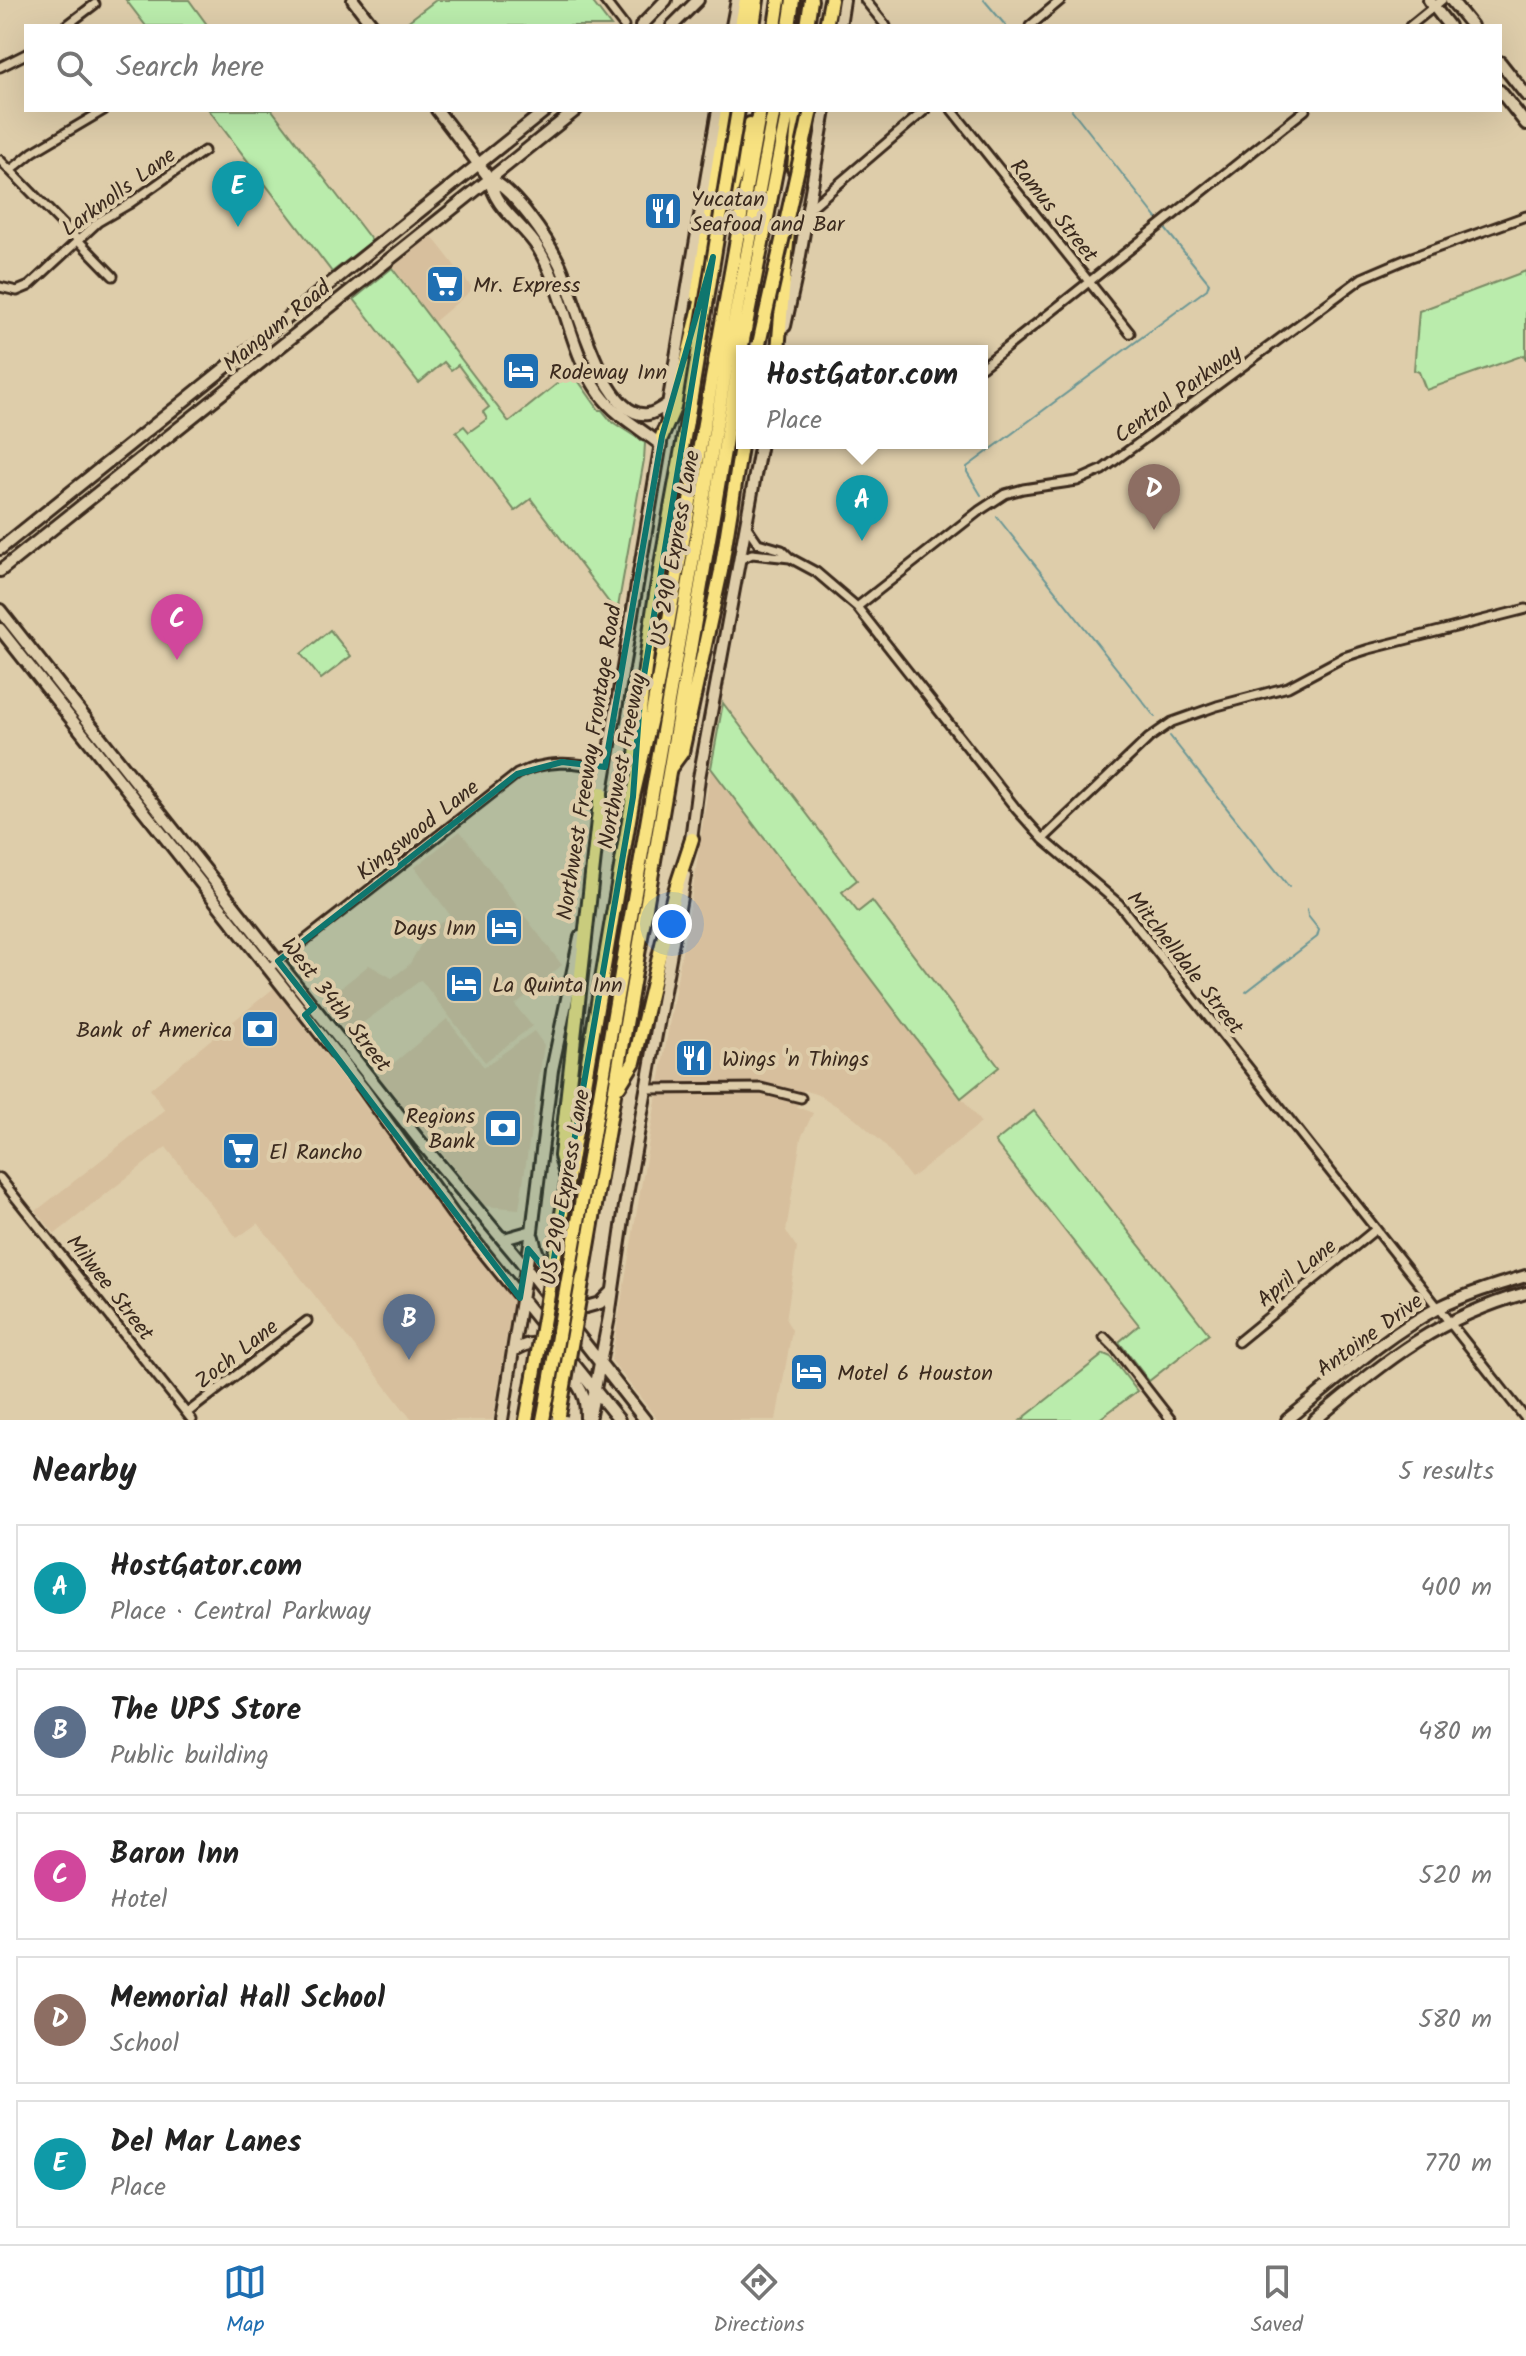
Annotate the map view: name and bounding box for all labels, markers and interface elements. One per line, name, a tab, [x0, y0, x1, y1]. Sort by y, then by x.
search box	[24, 24, 1502, 112]
text: Search here	[116, 44, 264, 92]
icon: search	[52, 46, 96, 90]
street label: Larknolls Lane	[55, 139, 184, 247]
street label: Ramus Street	[1000, 152, 1106, 272]
pin: E	[212, 161, 264, 227]
place label: Yucatan Seafood and Bar	[691, 183, 846, 243]
restaurant icon: Yucatan Seafood and Bar	[642, 190, 684, 232]
supermarket icon: Mr. Express	[424, 263, 466, 305]
place label: Mr. Express	[473, 269, 581, 304]
street label: Mangum Road	[216, 272, 340, 382]
street label: Central Parkway	[1107, 336, 1250, 453]
popup	[736, 345, 988, 449]
hotel icon: Rodeway Inn	[500, 350, 542, 392]
text: HostGator.com	[766, 352, 958, 400]
place label: Rodeway Inn	[549, 356, 667, 391]
text: Place	[766, 400, 822, 442]
street label: US 290 Express Lane	[642, 448, 711, 649]
pin: D	[1128, 464, 1180, 530]
pin: A	[836, 475, 888, 541]
pin: C	[151, 594, 203, 660]
street label: Northwest Freeway Frontage Road	[548, 601, 633, 923]
street label: Northwest Freeway	[589, 670, 658, 852]
street label: Kingswood Lane	[349, 771, 488, 890]
street label: Mitchelldale Street	[1116, 884, 1252, 1043]
your location	[652, 904, 692, 944]
hotel icon: Days Inn	[483, 906, 525, 948]
place label: Days Inn	[393, 912, 476, 947]
street label: West 34th Street	[271, 930, 399, 1081]
hotel icon: La Quinta Inn	[443, 963, 485, 1005]
place label: La Quinta Inn	[492, 969, 623, 1004]
bank icon: Bank of America	[239, 1008, 281, 1050]
place label: Bank of America	[76, 1014, 232, 1049]
restaurant icon: Wings 'n Things	[673, 1037, 715, 1079]
place label: Wings 'n Things	[722, 1043, 870, 1078]
street label: US 290 Express Lane	[532, 1087, 601, 1288]
place label: Regions Bank	[406, 1100, 476, 1160]
bank icon: Regions Bank	[482, 1107, 524, 1149]
supermarket icon: El Rancho	[220, 1130, 262, 1172]
place label: El Rancho	[269, 1136, 363, 1171]
street label: Milwee Street	[56, 1228, 162, 1350]
street label: April Lane	[1250, 1231, 1345, 1317]
street label: Antoine Drive	[1310, 1285, 1431, 1387]
pin: B	[383, 1294, 435, 1360]
street label: Zoch Lane	[188, 1311, 287, 1399]
hotel icon: Motel 6 Houston	[788, 1351, 830, 1393]
place label: Motel 6 Houston	[837, 1357, 993, 1392]
text: Nearby	[32, 1445, 137, 1499]
text: 5 results	[1398, 1451, 1494, 1493]
text: HostGator.com	[110, 1543, 302, 1591]
text: A	[52, 1567, 68, 1609]
text: 400 m	[1421, 1567, 1492, 1609]
text: Place · Central Parkway	[110, 1591, 371, 1633]
text: The UPS Store	[110, 1687, 301, 1735]
text: B	[52, 1711, 68, 1753]
text: 480 m	[1418, 1711, 1492, 1753]
text: Public building	[110, 1735, 269, 1777]
text: Baron Inn	[110, 1831, 239, 1879]
text: C	[52, 1855, 68, 1897]
text: 520 m	[1419, 1855, 1492, 1897]
text: Hotel	[110, 1879, 167, 1921]
text: Memorial Hall School	[110, 1975, 385, 2023]
text: D	[51, 1999, 69, 2041]
text: 580 m	[1418, 1999, 1492, 2041]
text: School	[110, 2023, 179, 2065]
text: Del Mar Lanes	[110, 2119, 302, 2167]
text: E	[53, 2143, 67, 2185]
text: 770 m	[1424, 2143, 1492, 2185]
text: Place	[110, 2167, 166, 2209]
tab: Map	[223, 2260, 267, 2343]
tab: Directions	[713, 2260, 805, 2343]
tab: Saved	[1251, 2260, 1303, 2343]

